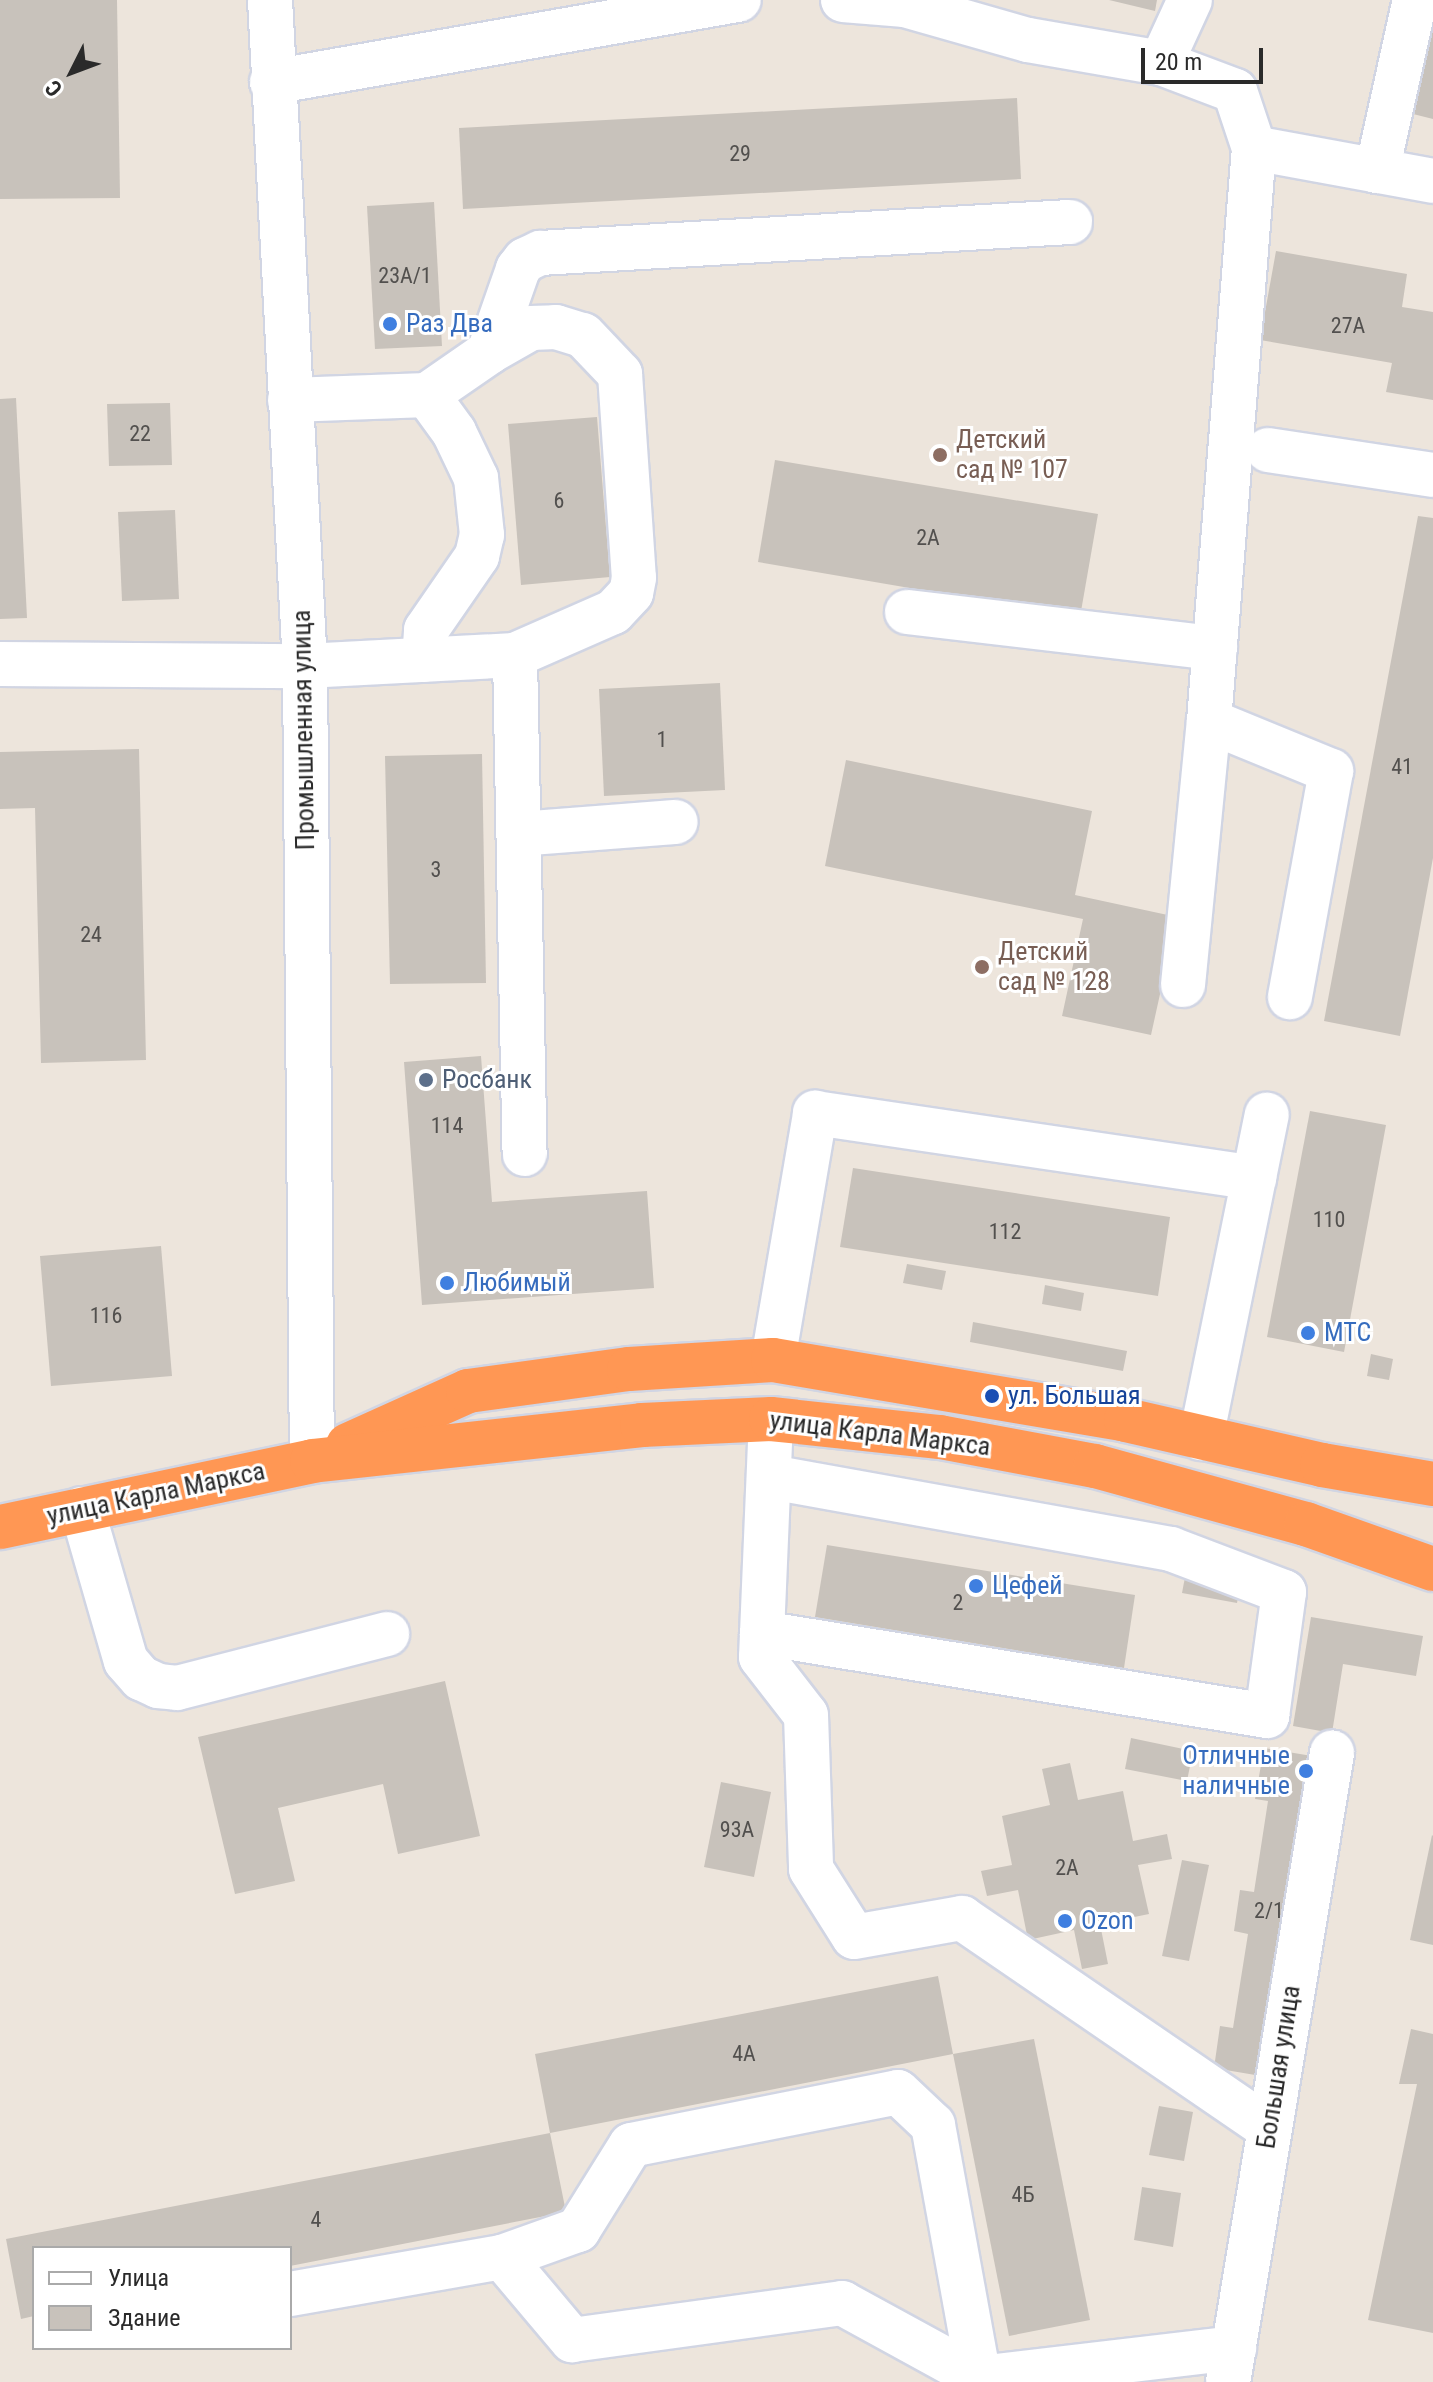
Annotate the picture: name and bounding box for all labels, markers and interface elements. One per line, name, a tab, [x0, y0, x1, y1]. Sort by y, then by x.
north arrow	[32, 32, 112, 112]
scale bar	[1145, 32, 1267, 82]
text: 20 m	[1155, 48, 1202, 76]
text: С	[40, 75, 67, 101]
house number: 29	[729, 141, 751, 167]
house number: 23А/1	[378, 263, 432, 289]
place label: Раз Два	[406, 308, 493, 340]
house number: 27А	[1331, 313, 1365, 339]
marker: Раз Два	[381, 315, 399, 333]
house number: 22	[129, 421, 151, 447]
place label: Детский сад № 107	[956, 424, 1068, 486]
marker: Детский сад № 107	[931, 446, 949, 464]
house number: 6	[554, 488, 564, 514]
house number: 2А	[916, 525, 940, 551]
street label: Промышленная улица	[286, 609, 322, 851]
house number: 1	[657, 727, 667, 753]
house number: 41	[1391, 754, 1413, 780]
house number: 3	[431, 857, 441, 883]
house number: 24	[80, 922, 102, 948]
place label: Детский сад № 128	[998, 936, 1110, 998]
marker: Детский сад № 128	[973, 958, 991, 976]
place label: Росбанк	[442, 1064, 532, 1096]
marker: Росбанк	[417, 1071, 435, 1089]
house number: 114	[431, 1113, 463, 1139]
house number: 110	[1313, 1207, 1345, 1233]
house number: 112	[989, 1219, 1021, 1245]
place label: Любимый	[463, 1267, 571, 1299]
marker: Любимый	[438, 1274, 456, 1292]
house number: 116	[90, 1303, 122, 1329]
place label: МТС	[1324, 1317, 1371, 1349]
marker: МТС	[1299, 1324, 1317, 1342]
place label: ул. Большая	[1008, 1380, 1141, 1412]
marker: ул. Большая	[983, 1387, 1001, 1405]
street label: улица Карла Маркса	[768, 1405, 992, 1463]
street label: улица Карла Маркса	[44, 1456, 268, 1532]
place label: Цефей	[992, 1570, 1063, 1602]
marker: Цефей	[967, 1577, 985, 1595]
house number: 2	[953, 1590, 963, 1616]
place label: Отличные наличные	[1182, 1740, 1290, 1802]
marker: Отличные наличные	[1297, 1762, 1315, 1780]
house number: 93А	[720, 1817, 754, 1843]
house number: 2А	[1055, 1855, 1079, 1881]
house number: 2/1	[1254, 1898, 1284, 1924]
place label: Ozon	[1081, 1905, 1133, 1937]
marker: Ozon	[1056, 1912, 1074, 1930]
street label: Большая улица	[1251, 1983, 1307, 2151]
house number: 4А	[732, 2041, 756, 2067]
house number: 4Б	[1012, 2182, 1034, 2208]
house number: 4	[311, 2207, 321, 2233]
legend	[32, 2246, 292, 2350]
text: Улица	[108, 2264, 169, 2292]
text: Здание	[108, 2304, 180, 2332]

